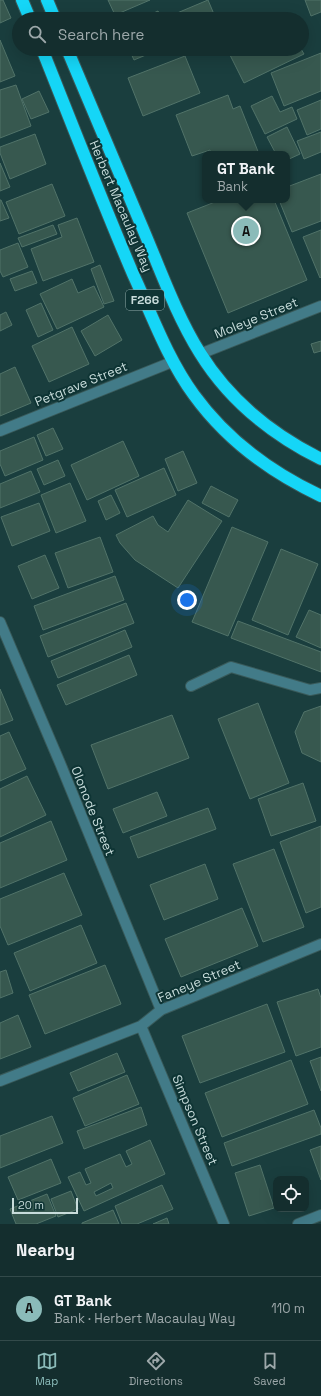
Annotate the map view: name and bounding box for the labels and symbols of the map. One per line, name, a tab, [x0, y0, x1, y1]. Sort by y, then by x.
street label: Herbert Macaulay Way	[86, 138, 156, 274]
pin: A	[233, 216, 259, 246]
road number: F266	[126, 290, 164, 310]
street label: Moleye Street	[212, 293, 300, 343]
street label: Petgrave Street	[32, 358, 130, 410]
your location	[177, 590, 197, 610]
street label: Olonode Street	[67, 764, 119, 858]
street label: Faneye Street	[155, 956, 243, 1006]
street label: Simpson Street	[168, 1072, 222, 1168]
scale bar	[12, 1196, 78, 1215]

